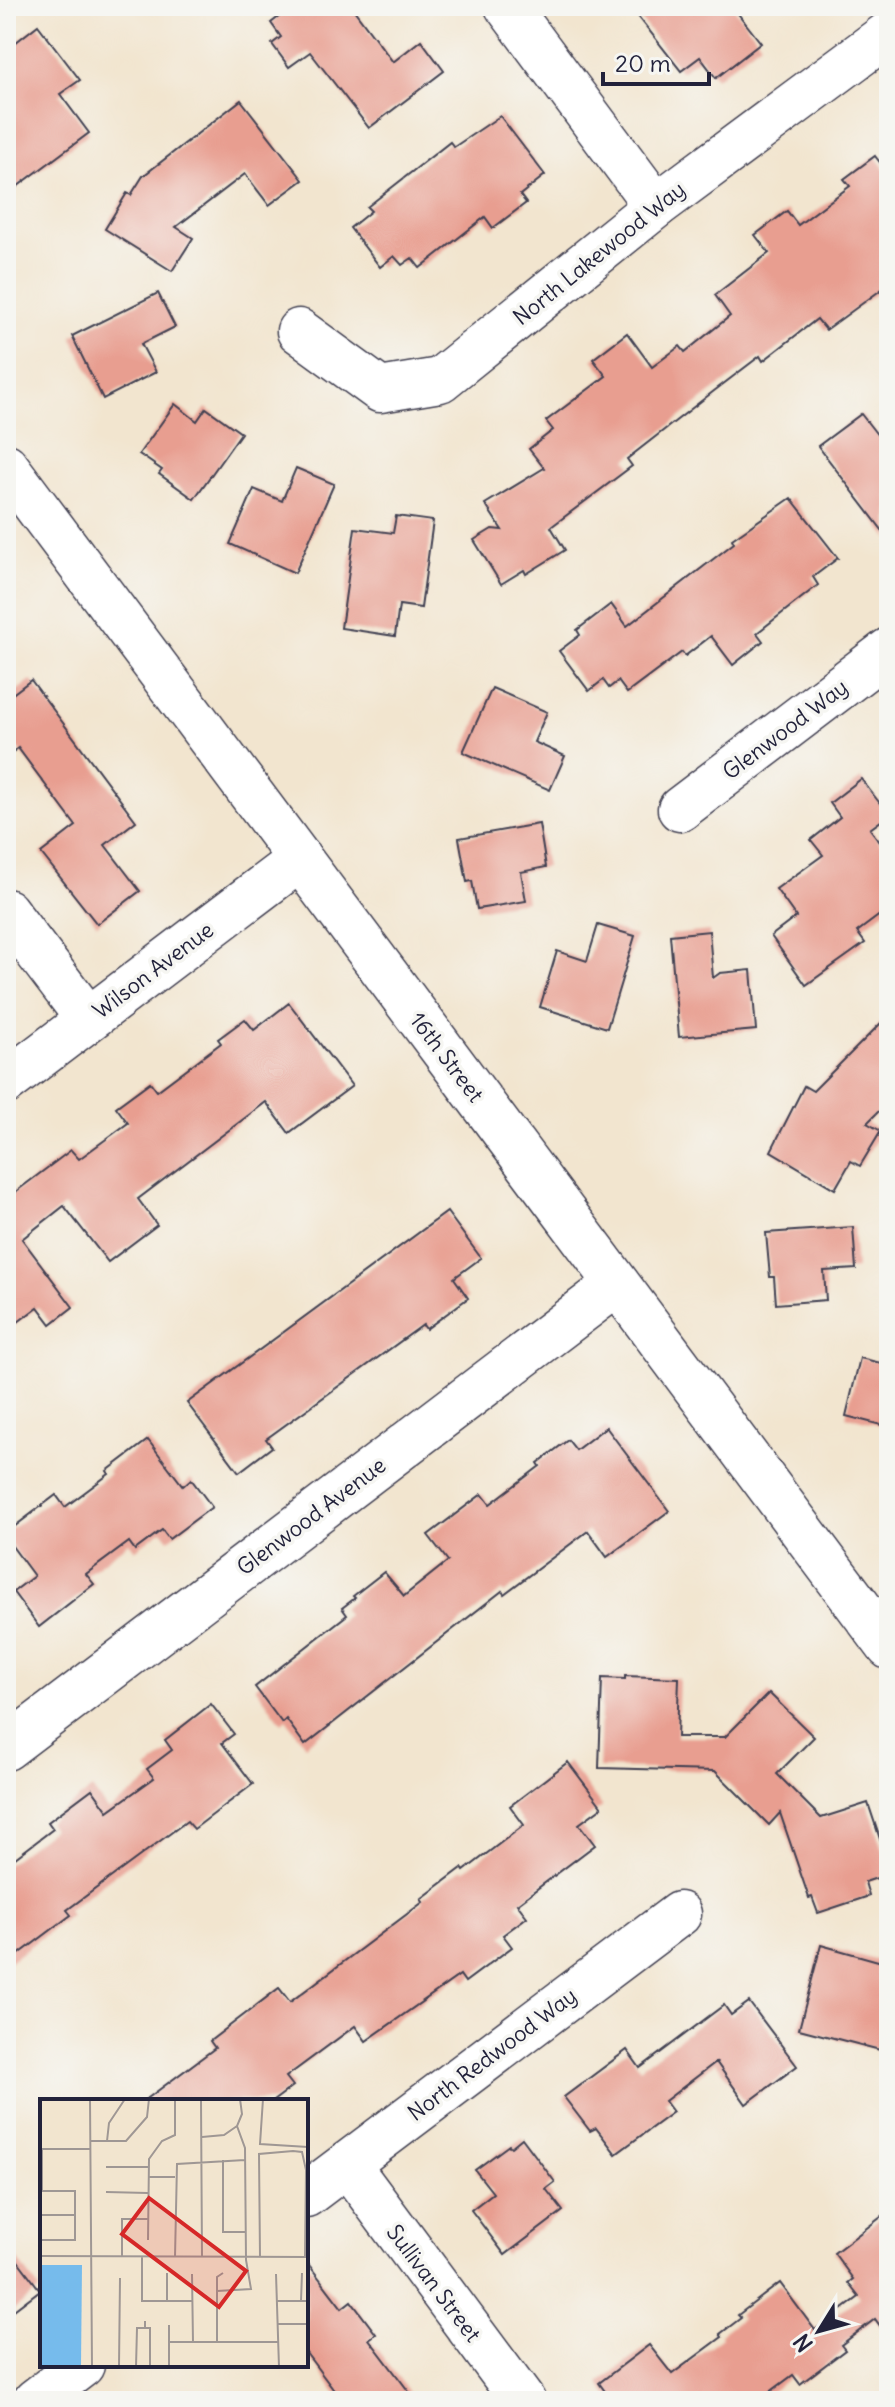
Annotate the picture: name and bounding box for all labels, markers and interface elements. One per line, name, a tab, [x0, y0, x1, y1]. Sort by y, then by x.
scale bar	[603, 36, 709, 86]
text: 20 m	[615, 48, 671, 78]
street label: North Lakewood Way	[507, 175, 691, 331]
street label: Glenwood Way	[717, 673, 853, 785]
street label: Wilson Avenue	[87, 916, 219, 1024]
street label: 16th Street	[404, 1006, 490, 1108]
street label: Glenwood Avenue	[231, 1451, 391, 1581]
street label: North Redwood Way	[402, 1981, 582, 2127]
inset map	[40, 2099, 308, 2367]
street label: Sullivan Street	[381, 2219, 487, 2347]
north arrow	[779, 2291, 859, 2371]
text: N	[787, 2329, 819, 2358]

